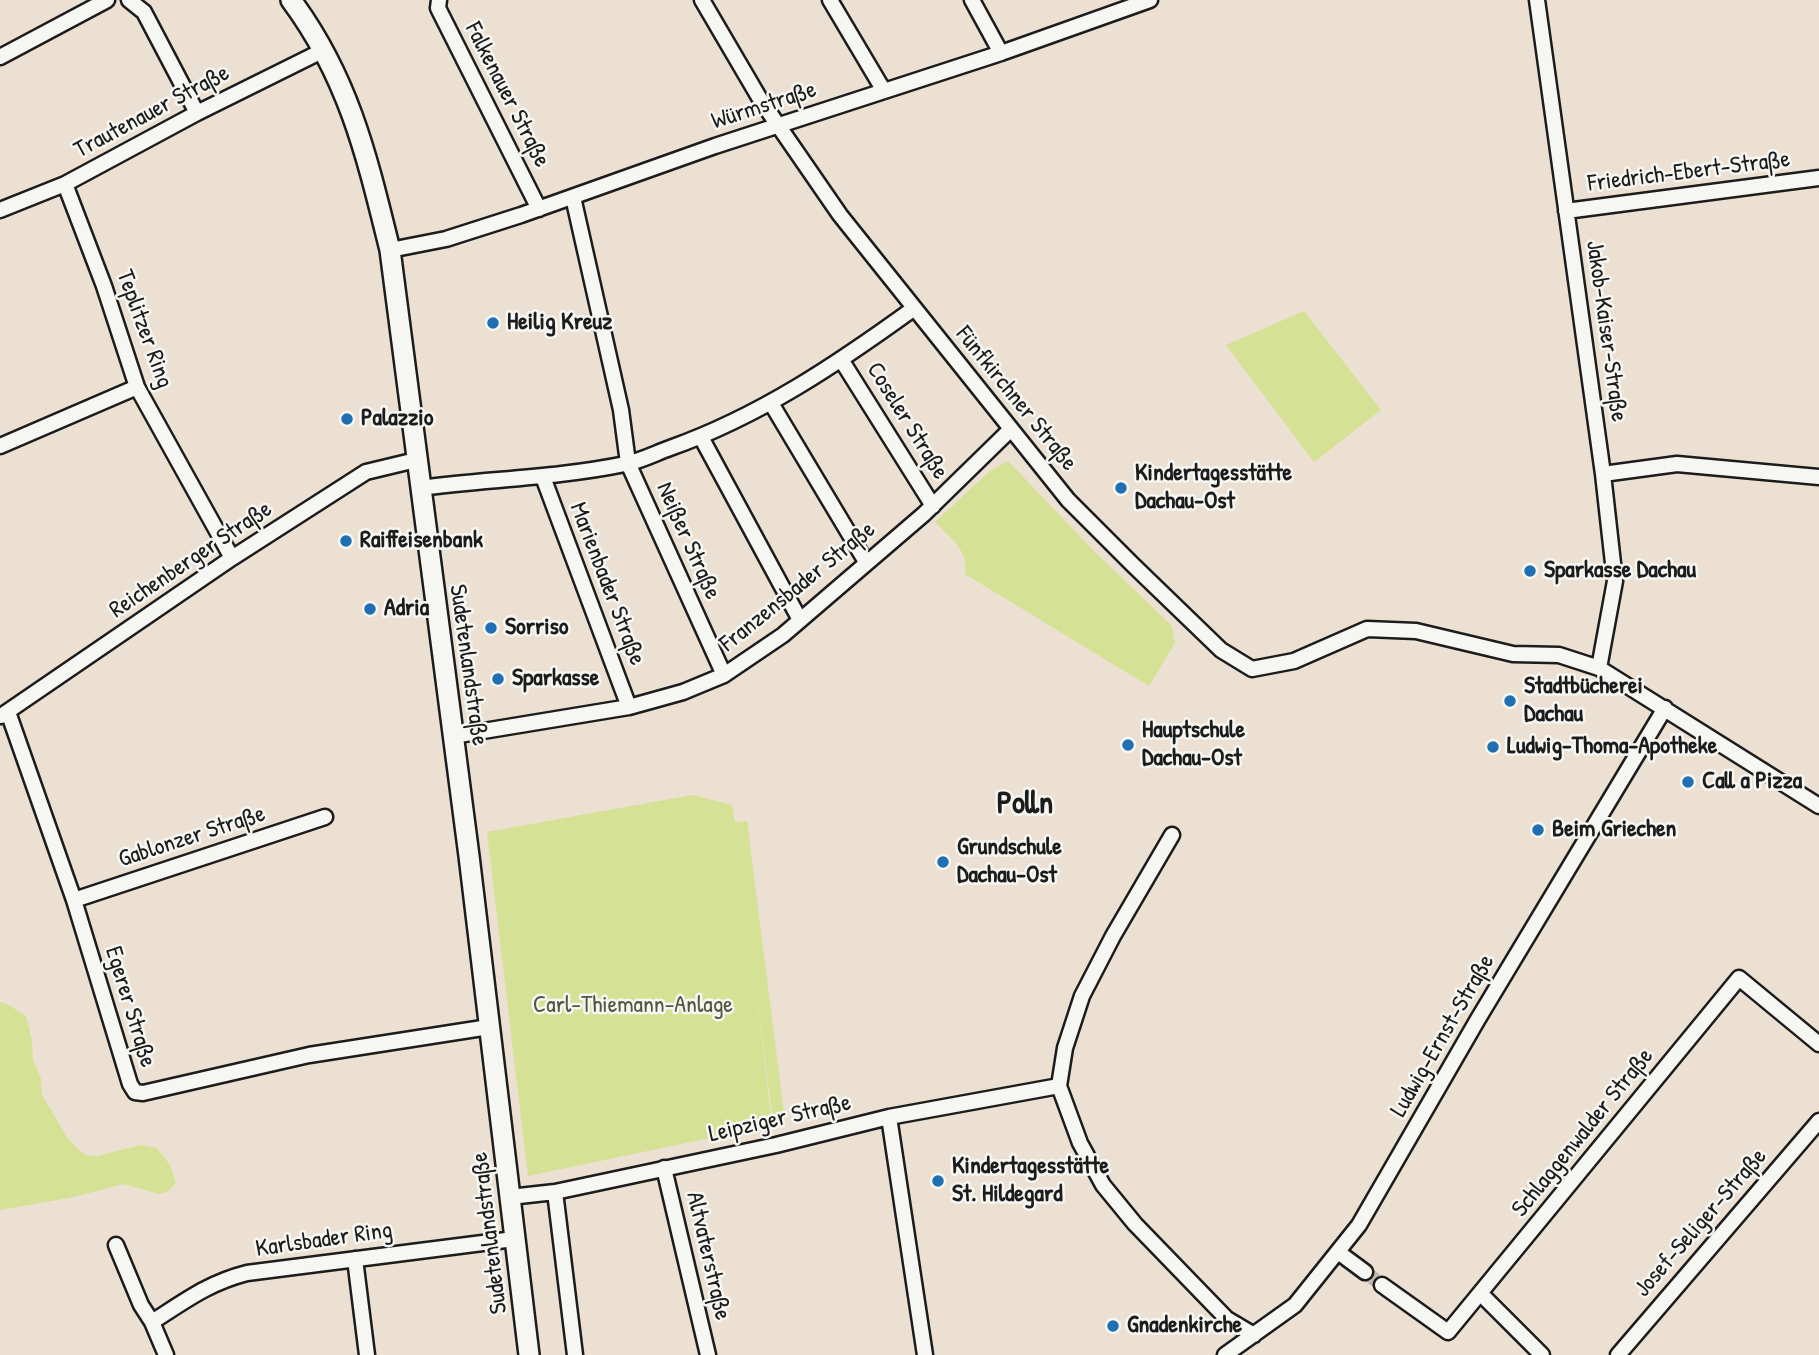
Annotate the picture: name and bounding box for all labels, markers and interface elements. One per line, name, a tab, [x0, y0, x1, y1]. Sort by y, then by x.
street label: Falkenauer Straße	[458, 18, 556, 172]
street label: Trautenauer Straße	[69, 59, 235, 165]
street label: Würmstraße	[708, 76, 820, 136]
street label: Friedrich-Ebert-Straße	[1586, 145, 1792, 199]
street label: Jakob-Kaiser-Straße	[1579, 239, 1633, 423]
street label: Teplitzer Ring	[109, 266, 179, 392]
place label: Heilig Kreuz	[507, 309, 612, 337]
marker: Heilig Kreuz	[485, 315, 501, 331]
street label: Fünfkirchner Straße	[949, 321, 1083, 477]
street label: Coseler Straße	[860, 357, 954, 485]
place label: Palazzio	[361, 405, 433, 433]
marker: Palazzio	[339, 411, 355, 427]
place label: Kindertagesstätte Dachau-Ost	[1135, 460, 1292, 516]
street label: Neißer Straße	[649, 478, 727, 604]
marker: Kindertagesstätte Dachau-Ost	[1113, 480, 1129, 496]
street label: Reichenberger Straße	[104, 495, 278, 625]
street label: Marienbader Straße	[563, 499, 651, 669]
street label: Franzensbader Straße	[715, 516, 881, 658]
place label: Raiffeisenbank	[360, 527, 483, 555]
marker: Raiffeisenbank	[338, 533, 354, 549]
place label: Sparkasse Dachau	[1544, 557, 1696, 585]
marker: Sparkasse Dachau	[1522, 563, 1538, 579]
street label: Sudetenlandstraße	[442, 582, 494, 748]
place label: Adria	[384, 595, 429, 623]
marker: Adria	[362, 601, 378, 617]
place label: Sorriso	[505, 614, 568, 642]
marker: Sorriso	[483, 620, 499, 636]
place label: Sparkasse	[512, 665, 599, 693]
marker: Sparkasse	[490, 671, 506, 687]
place label: Stadtbücherei Dachau	[1524, 673, 1643, 729]
marker: Stadtbücherei Dachau	[1502, 693, 1518, 709]
place label: Hauptschule Dachau-Ost	[1142, 717, 1245, 773]
place label: Ludwig-Thoma-Apotheke	[1507, 733, 1717, 761]
marker: Hauptschule Dachau-Ost	[1120, 737, 1136, 753]
marker: Ludwig-Thoma-Apotheke	[1485, 739, 1501, 755]
place label: Call a Pizza	[1702, 768, 1802, 796]
marker: Call a Pizza	[1680, 774, 1696, 790]
district label: Polln	[997, 785, 1053, 823]
street label: Gablonzer Straße	[115, 800, 269, 874]
place label: Beim Griechen	[1552, 816, 1676, 844]
marker: Beim Griechen	[1530, 822, 1546, 838]
place label: Grundschule Dachau-Ost	[957, 834, 1062, 890]
marker: Grundschule Dachau-Ost	[935, 854, 951, 870]
street label: Egerer Straße	[98, 943, 162, 1071]
street label: Ludwig-Ernst-Straße	[1385, 950, 1501, 1122]
park label: Carl-Thiemann-Anlage	[533, 992, 733, 1020]
street label: Schlaggenwalder Straße	[1506, 1043, 1660, 1223]
street label: Leipziger Straße	[706, 1089, 854, 1149]
street label: Josef-Seliger-Straße	[1629, 1143, 1773, 1303]
street label: Sudetenlandstraße	[466, 1151, 514, 1315]
place label: Kindertagesstätte St. Hildegard	[952, 1153, 1109, 1209]
marker: Kindertagesstätte St. Hildegard	[930, 1173, 946, 1189]
street label: Altvaterstraße	[679, 1189, 737, 1323]
street label: Karlsbader Ring	[254, 1216, 394, 1264]
place label: Gnadenkirche	[1127, 1312, 1242, 1340]
marker: Gnadenkirche	[1105, 1318, 1121, 1334]

